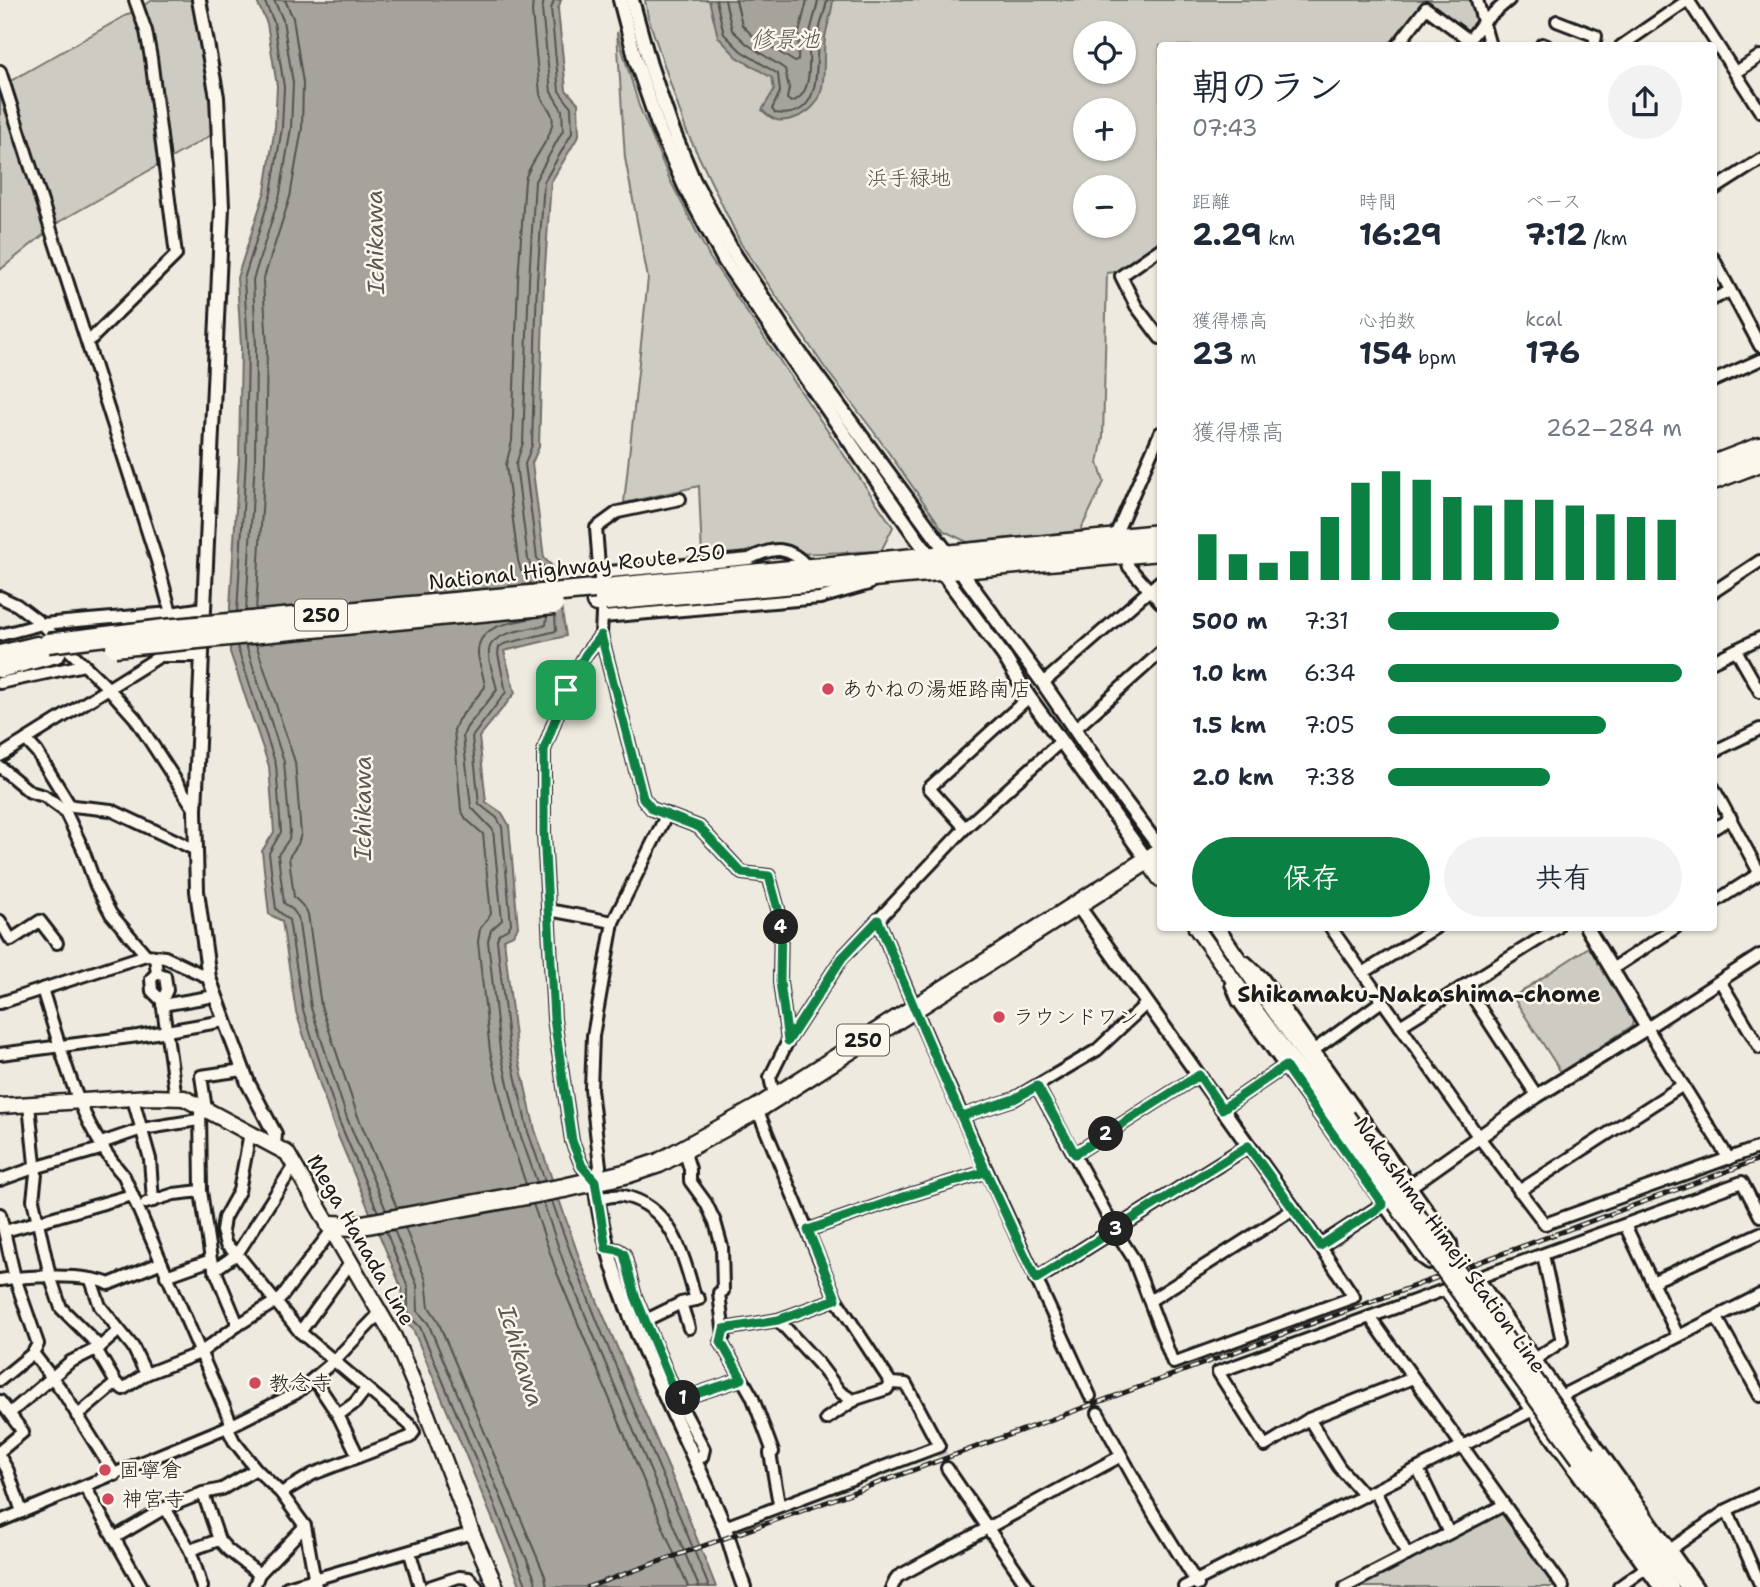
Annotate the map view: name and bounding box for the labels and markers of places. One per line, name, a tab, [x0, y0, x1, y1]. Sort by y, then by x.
pin	[536, 660, 596, 720]
place label: あかねの湯姫路南店	[842, 675, 1031, 703]
marker: あかねの湯姫路南店	[820, 681, 836, 697]
pin: 4	[764, 909, 798, 944]
place label: ラウンドワン	[1013, 1003, 1139, 1031]
marker: ラウンドワン	[991, 1009, 1007, 1025]
pin: 2	[1088, 1116, 1124, 1152]
pin: 3	[1098, 1212, 1134, 1246]
place label: 教念寺	[269, 1369, 332, 1397]
marker: 教念寺	[247, 1375, 263, 1391]
pin: 1	[666, 1380, 700, 1416]
place label: 固寧倉	[119, 1456, 182, 1484]
marker: 固寧倉	[97, 1462, 113, 1478]
place label: 神宮寺	[122, 1485, 185, 1513]
marker: 神宮寺	[100, 1491, 116, 1507]

